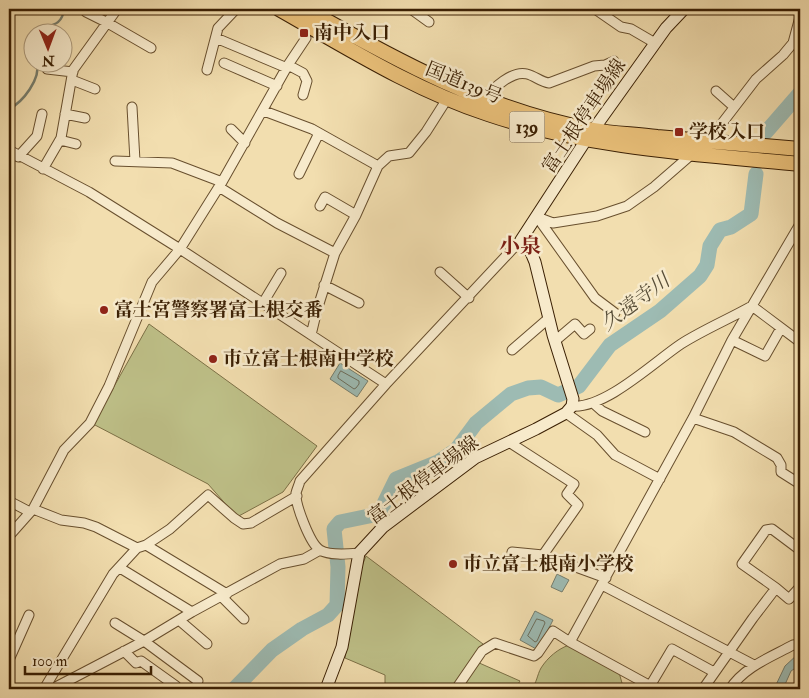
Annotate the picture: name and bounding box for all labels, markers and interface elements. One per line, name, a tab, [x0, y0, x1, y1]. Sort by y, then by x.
place label: 南中入口	[314, 21, 390, 45]
north arrow	[22, 22, 72, 72]
marker: 南中入口	[298, 27, 310, 39]
text: N	[41, 52, 56, 69]
street label: 富士根停車場線	[537, 54, 631, 178]
street label: 国道139号	[422, 57, 506, 109]
road number: 139	[510, 111, 544, 142]
place label: 学校入口	[689, 120, 765, 144]
marker: 学校入口	[673, 126, 685, 138]
district label: 小泉	[499, 233, 541, 260]
water label: 久遠寺川	[596, 267, 676, 336]
place label: 富士宮警察署富士根交番	[114, 298, 323, 322]
marker: 富士宮警察署富士根交番	[98, 304, 110, 316]
place label: 市立富士根南中学校	[223, 347, 394, 371]
marker: 市立富士根南中学校	[207, 353, 219, 365]
street label: 富士根停車場線	[363, 430, 483, 530]
place label: 市立富士根南小学校	[463, 552, 634, 576]
marker: 市立富士根南小学校	[447, 558, 459, 570]
scale bar	[25, 643, 151, 675]
text: 100 m	[32, 652, 68, 671]

